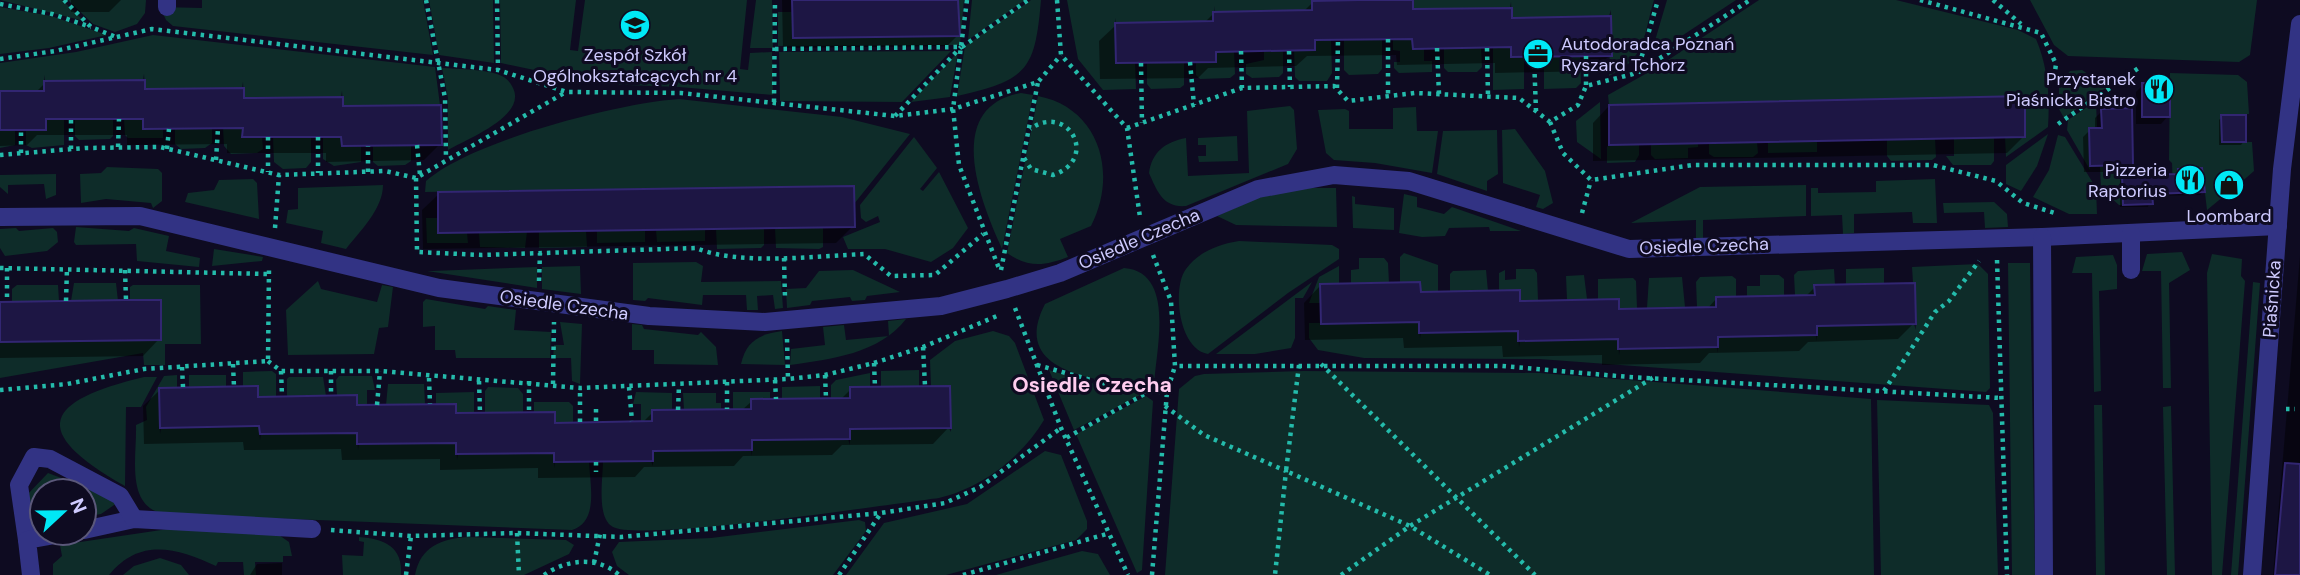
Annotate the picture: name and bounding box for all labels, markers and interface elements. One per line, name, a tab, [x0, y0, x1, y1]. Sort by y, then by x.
school or university icon: Zespół Szkół Ogólnokształcących nr 4	[618, 8, 652, 42]
place label: Autodoradca Poznań Ryszard Tchorz	[1561, 32, 1734, 77]
office icon: Autodoradca Poznań Ryszard Tchorz	[1521, 37, 1555, 71]
place label: Zespół Szkół Ogólnokształcących nr 4	[533, 43, 737, 88]
place label: Przystanek Piaśnicka Bistro	[2006, 67, 2136, 112]
restaurant icon: Przystanek Piaśnicka Bistro	[2142, 72, 2176, 106]
place label: Pizzeria Raptorius	[2088, 158, 2167, 203]
restaurant icon: Pizzeria Raptorius	[2173, 163, 2207, 197]
shop icon: Loombard	[2212, 168, 2246, 202]
street label: Osiedle Czecha	[1075, 203, 1203, 275]
place label: Loombard	[2186, 204, 2272, 228]
street label: Osiedle Czecha	[1639, 232, 1769, 260]
street label: Piaśnicka	[2257, 260, 2287, 338]
street label: Osiedle Czecha	[498, 284, 630, 326]
district label: Osiedle Czecha	[1012, 371, 1172, 399]
north arrow	[28, 477, 98, 547]
text: N	[64, 495, 92, 517]

